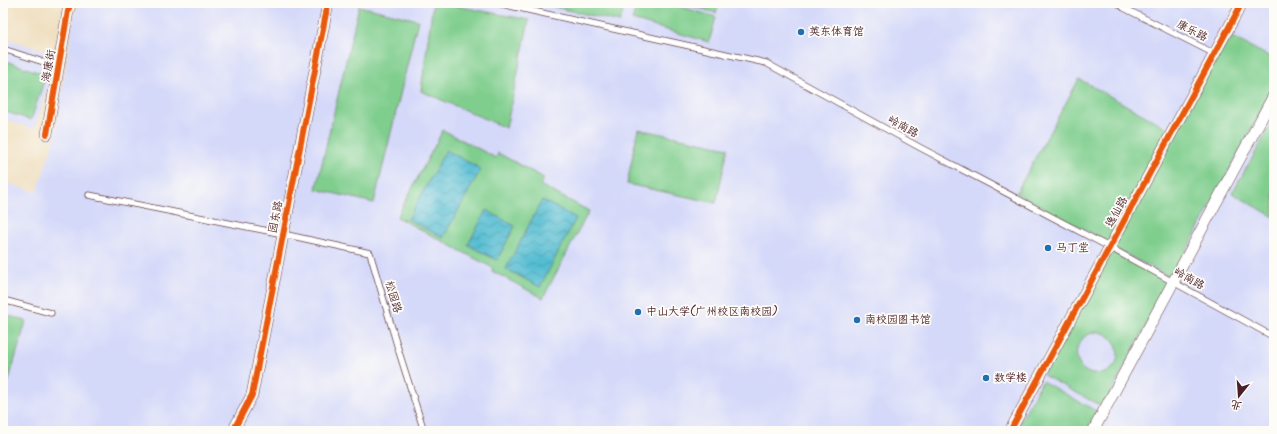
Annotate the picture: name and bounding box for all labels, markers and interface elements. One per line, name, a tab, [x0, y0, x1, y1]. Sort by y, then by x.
street label: 康乐路	[1173, 15, 1211, 47]
place label: 英东体育馆	[809, 23, 864, 41]
marker: 英东体育馆	[796, 27, 806, 37]
street label: 海康街	[37, 47, 61, 84]
street label: 岭南路	[884, 111, 922, 143]
street label: 逸仙路	[1101, 193, 1133, 231]
street label: 园东路	[264, 199, 288, 235]
place label: 马丁堂	[1056, 239, 1089, 257]
marker: 马丁堂	[1043, 243, 1053, 253]
street label: 岭南路	[1170, 263, 1208, 295]
street label: 松园路	[380, 279, 406, 315]
place label: 中山大学(广州校区南校园)	[646, 303, 778, 321]
marker: 中山大学(广州校区南校园)	[633, 307, 643, 317]
place label: 南校园图书馆	[865, 311, 931, 329]
marker: 南校园图书馆	[852, 315, 862, 325]
place label: 数学楼	[994, 369, 1027, 387]
marker: 数学楼	[981, 373, 991, 383]
north arrow	[1219, 376, 1259, 416]
text: 北	[1228, 394, 1244, 415]

